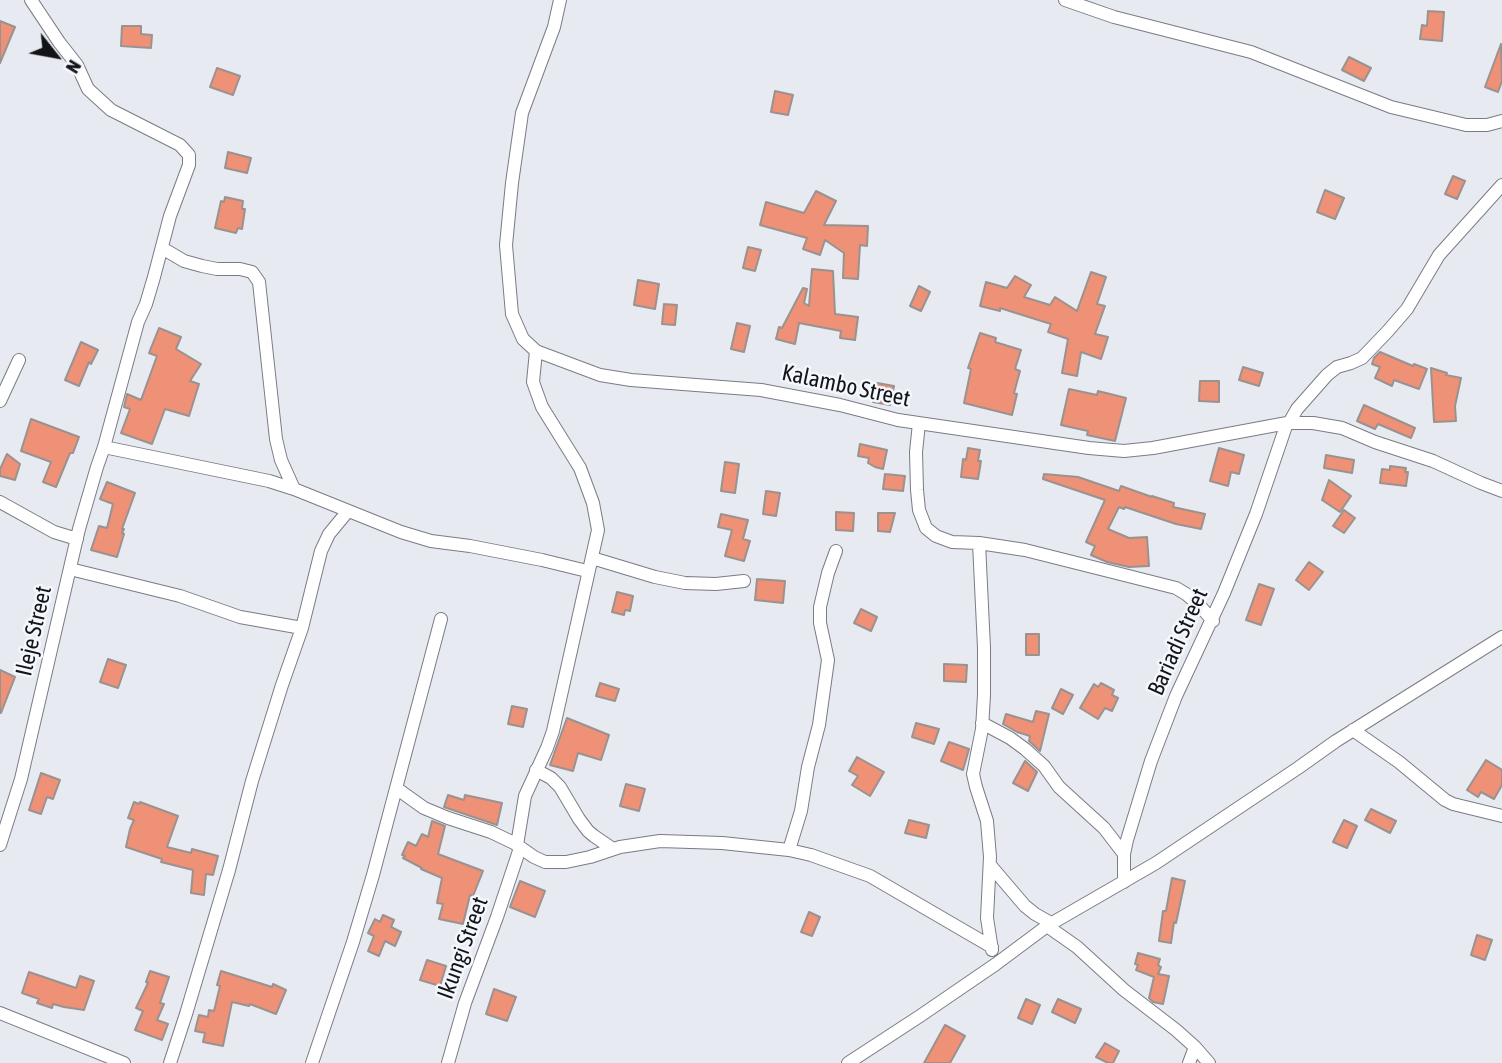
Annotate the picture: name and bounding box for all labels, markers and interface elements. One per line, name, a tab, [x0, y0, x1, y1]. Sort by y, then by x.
north arrow	[21, 21, 91, 91]
text: N	[62, 56, 86, 77]
street label: Kalambo Street	[779, 359, 913, 413]
street label: Ileje Street	[10, 583, 58, 679]
street label: Bariadi Street	[1142, 584, 1214, 700]
street label: Ikungi Street	[432, 893, 494, 1003]

